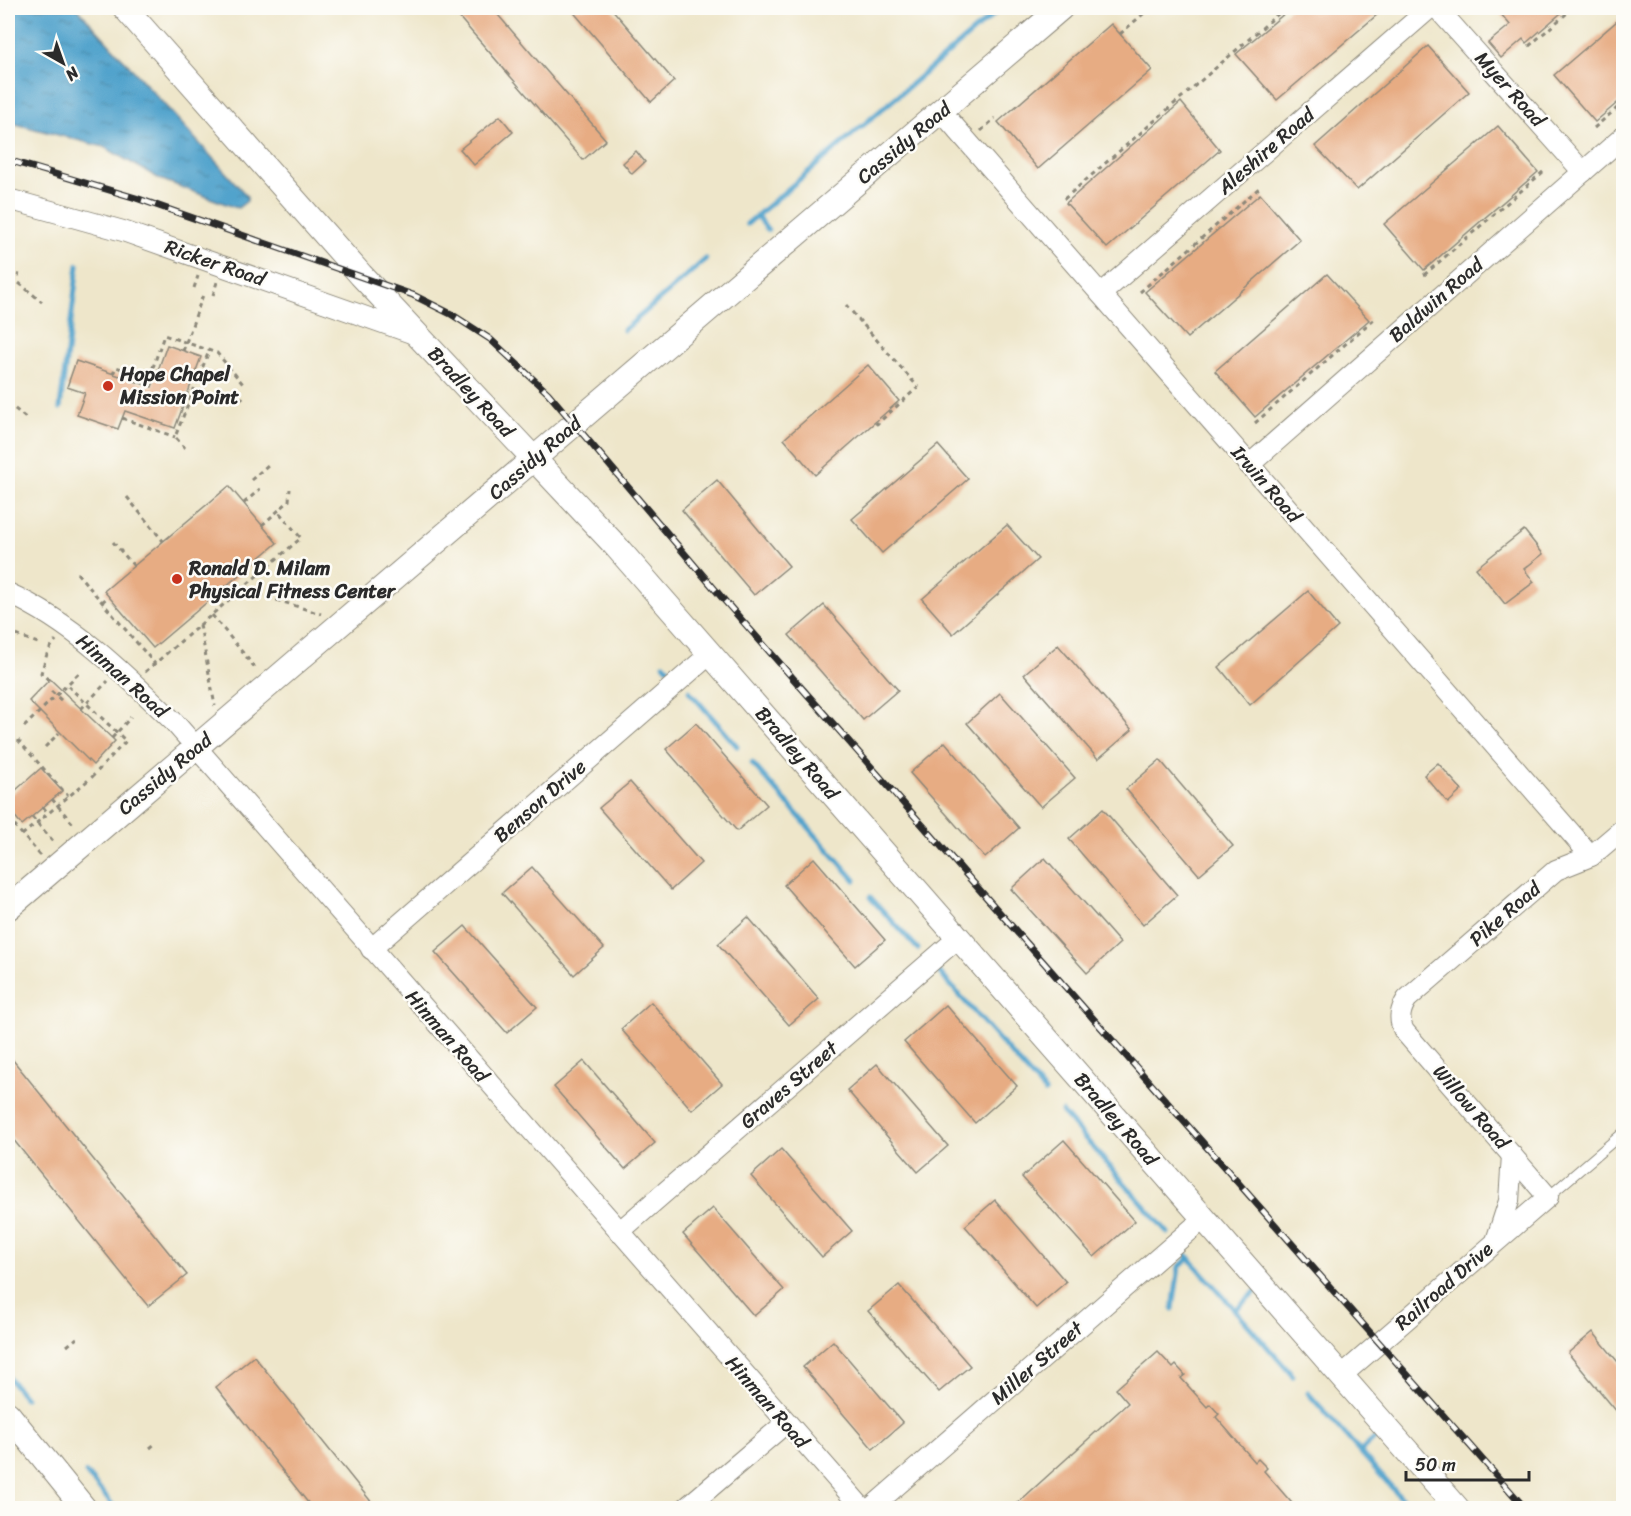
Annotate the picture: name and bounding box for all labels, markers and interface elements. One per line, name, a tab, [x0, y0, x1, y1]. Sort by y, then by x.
north arrow	[33, 33, 93, 93]
street label: Myer Road	[1466, 43, 1555, 136]
text: N	[58, 59, 87, 89]
street label: Cassidy Road	[849, 92, 960, 193]
street label: Aleshire Road	[1208, 97, 1324, 204]
street label: Ricker Road	[160, 229, 272, 297]
street label: Baldwin Road	[1380, 248, 1493, 352]
street label: Bradley Road	[419, 338, 524, 447]
place label: Hope Chapel Mission Point	[119, 357, 239, 415]
marker: Hope Chapel Mission Point	[101, 379, 115, 393]
street label: Cassidy Road	[480, 406, 591, 509]
street label: Irwin Road	[1221, 436, 1311, 532]
place label: Ronald D. Milam Physical Fitness Center	[188, 551, 397, 609]
marker: Ronald D. Milam Physical Fitness Center	[170, 572, 184, 586]
street label: Hinman Road	[68, 625, 177, 728]
street label: Bradley Road	[746, 698, 849, 809]
street label: Cassidy Road	[110, 723, 221, 824]
street label: Benson Drive	[485, 750, 595, 852]
street label: Pike Road	[1461, 872, 1550, 956]
street label: Hinman Road	[396, 981, 499, 1092]
street label: Graves Street	[732, 1031, 847, 1138]
street label: Willow Road	[1424, 1056, 1519, 1159]
street label: Bradley Road	[1065, 1064, 1168, 1175]
street label: Railroad Drive	[1387, 1233, 1502, 1339]
street label: Miller Street	[982, 1312, 1092, 1414]
street label: Hinman Road	[716, 1347, 819, 1458]
scale bar	[1406, 1444, 1529, 1482]
text: 50 m	[1415, 1449, 1456, 1481]

